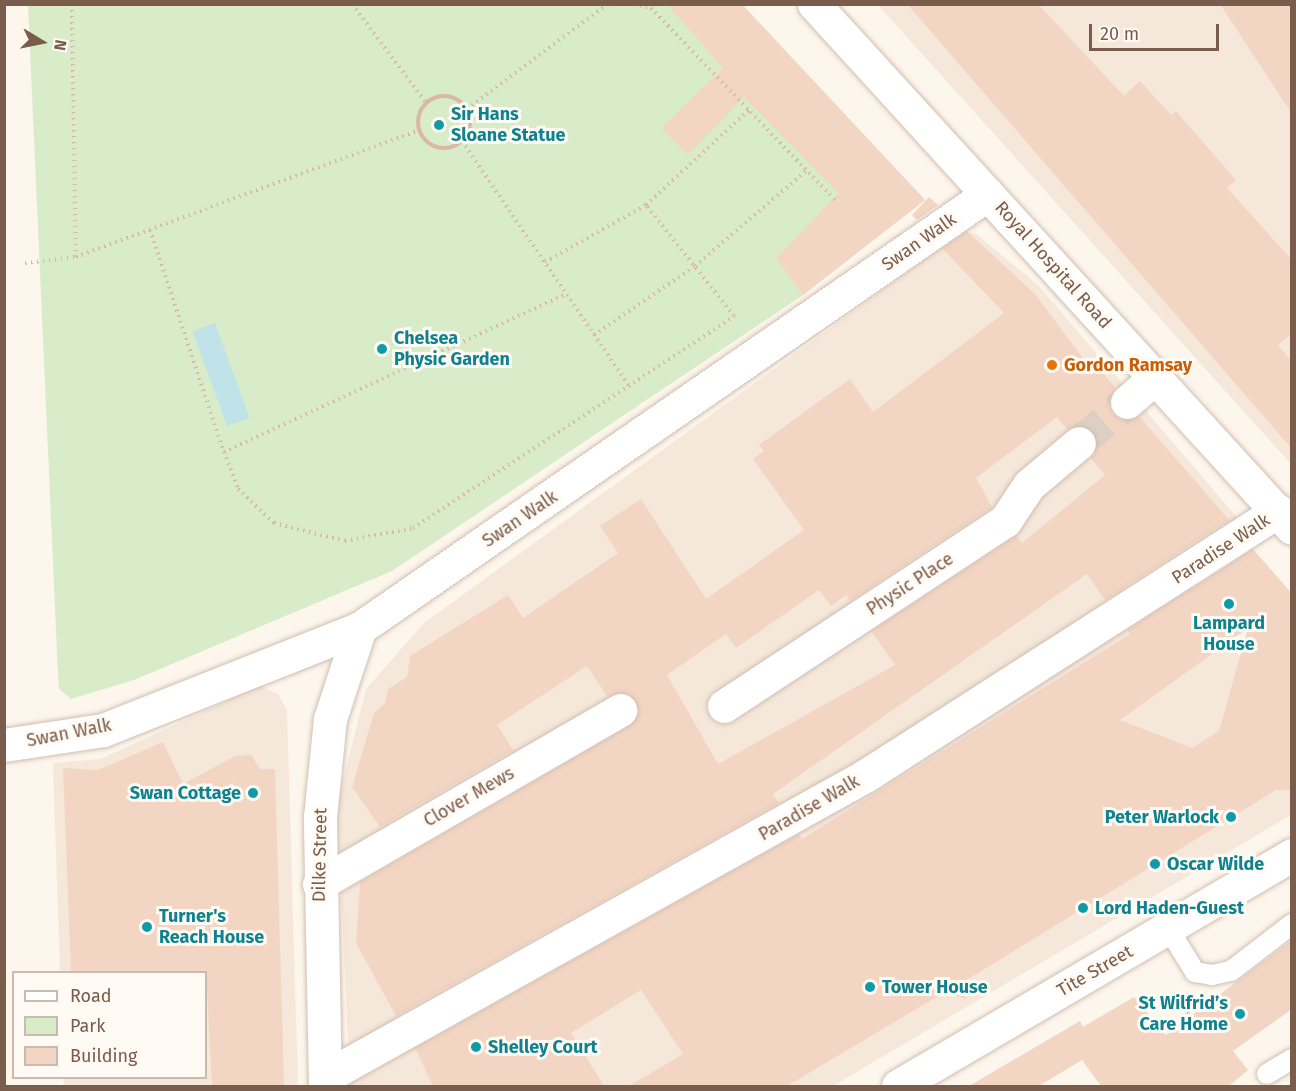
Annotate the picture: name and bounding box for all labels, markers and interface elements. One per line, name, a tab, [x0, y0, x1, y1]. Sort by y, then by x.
north arrow	[12, 12, 72, 72]
scale bar	[1092, 12, 1222, 50]
text: 20 m	[1100, 23, 1139, 45]
text: N	[50, 38, 70, 52]
place label: Sir Hans Sloane Statue	[451, 104, 565, 146]
marker: Sir Hans Sloane Statue	[432, 118, 446, 132]
street label: Royal Hospital Road	[990, 197, 1116, 333]
street label: Swan Walk	[878, 208, 960, 276]
place label: Chelsea Physic Garden	[394, 328, 510, 370]
marker: Chelsea Physic Garden	[375, 342, 389, 356]
place label: Gordon Ramsay	[1064, 354, 1192, 376]
marker: Gordon Ramsay	[1045, 358, 1059, 372]
street label: Swan Walk	[478, 486, 562, 552]
street label: Paradise Walk	[1168, 509, 1274, 589]
street label: Physic Place	[862, 548, 958, 620]
marker: Lampard House	[1222, 597, 1236, 611]
place label: Lampard House	[1193, 613, 1265, 656]
street label: Swan Walk	[25, 714, 113, 752]
street label: Clover Mews	[420, 762, 518, 832]
street label: Paradise Walk	[755, 770, 863, 846]
place label: Swan Cottage	[130, 782, 241, 804]
marker: Swan Cottage	[246, 786, 260, 800]
place label: Peter Warlock	[1105, 806, 1219, 828]
street label: Dilke Street	[308, 808, 332, 902]
marker: Peter Warlock	[1224, 810, 1238, 824]
place label: Oscar Wilde	[1167, 853, 1264, 875]
marker: Oscar Wilde	[1148, 857, 1162, 871]
place label: Lord Haden-Guest	[1095, 897, 1244, 919]
marker: Lord Haden-Guest	[1076, 901, 1090, 915]
place label: Turner's Reach House	[159, 906, 264, 948]
marker: Turner's Reach House	[140, 920, 154, 934]
street label: Tite Street	[1053, 941, 1137, 1001]
legend	[12, 971, 207, 1079]
place label: Tower House	[882, 976, 988, 998]
marker: Tower House	[863, 980, 877, 994]
text: Road	[70, 985, 112, 1007]
place label: St Wilfrid’s Care Home	[1138, 993, 1228, 1036]
marker: St Wilfrid’s Care Home	[1233, 1007, 1247, 1021]
text: Park	[70, 1015, 105, 1037]
place label: Shelley Court	[488, 1036, 598, 1058]
marker: Shelley Court	[469, 1040, 483, 1054]
text: Building	[70, 1045, 137, 1067]

